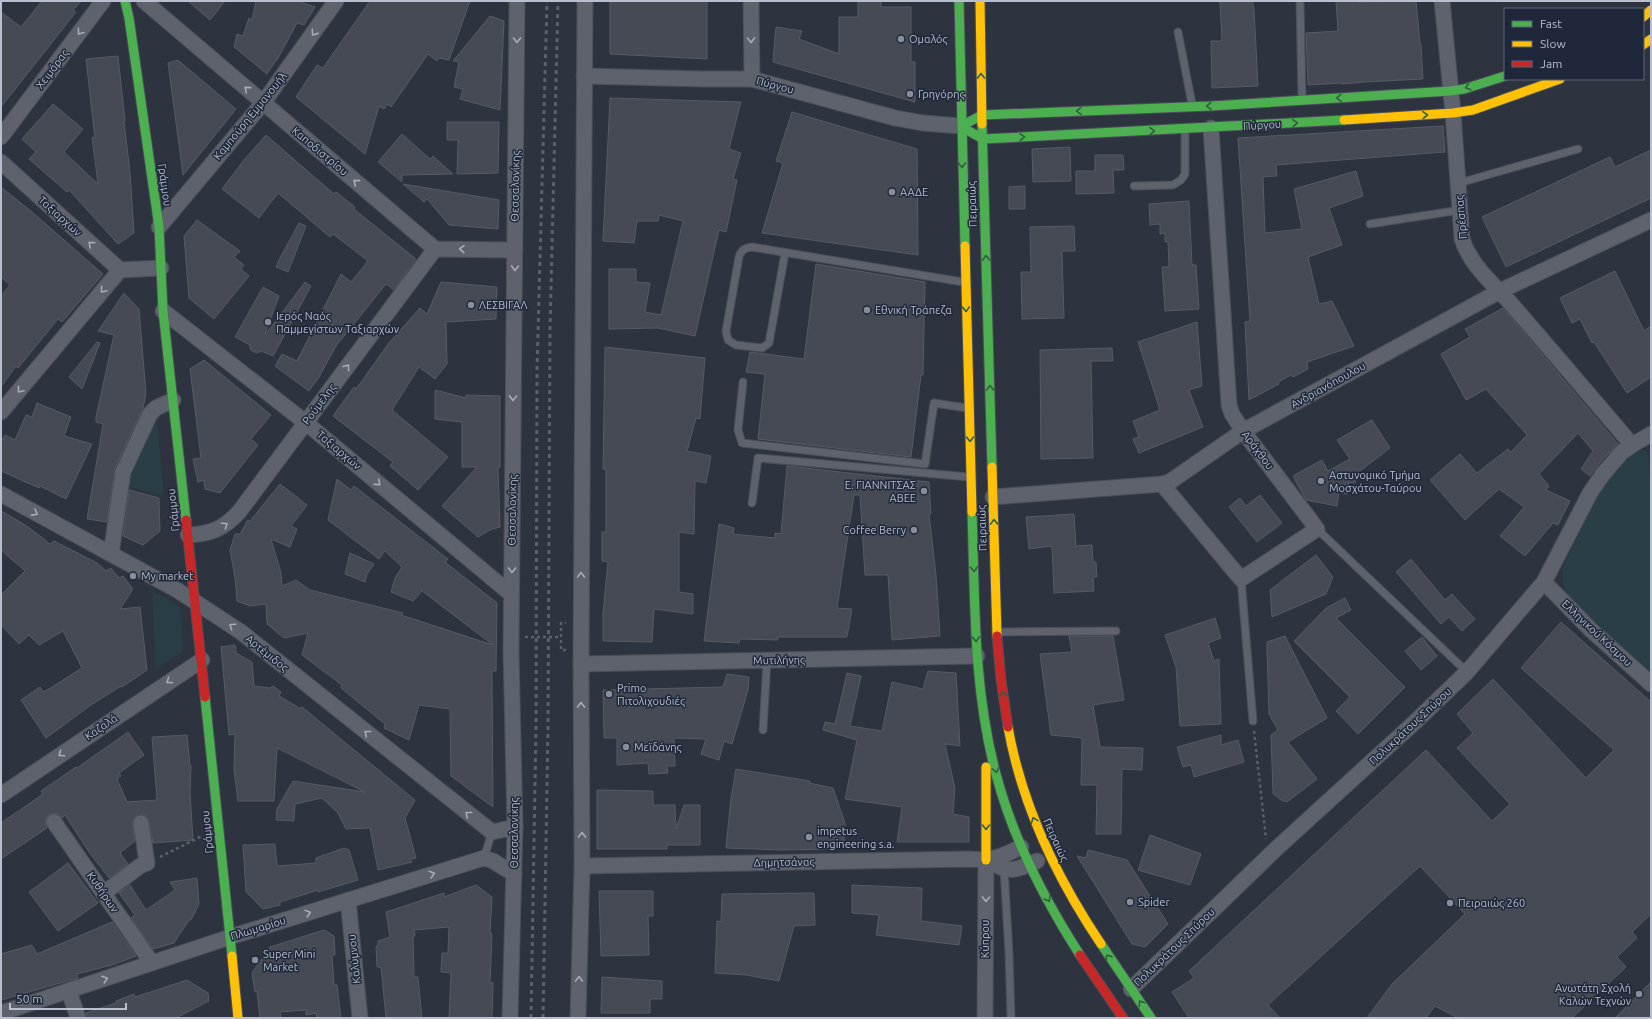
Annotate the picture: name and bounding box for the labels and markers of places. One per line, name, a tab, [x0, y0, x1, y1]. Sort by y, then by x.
place label: Ομαλός	[909, 33, 948, 46]
marker: Ομαλός	[896, 34, 906, 44]
place label: Γρηγόρης	[918, 88, 965, 101]
marker: Γρηγόρης	[905, 89, 915, 99]
place label: ΑΑΔΕ	[900, 186, 928, 198]
marker: ΑΑΔΕ	[887, 187, 897, 197]
place label: ΛΕΣΒΙΓΑΛ	[479, 299, 527, 311]
marker: ΛΕΣΒΙΓΑΛ	[466, 300, 476, 310]
place label: Εθνική Τράπεζα	[875, 304, 952, 316]
marker: Εθνική Τράπεζα	[862, 305, 872, 315]
place label: Ιερός Ναός Παμμεγίστων Ταξιαρχών	[276, 310, 400, 336]
marker: Ιερός Ναός Παμμεγίστων Ταξιαρχών	[263, 317, 273, 327]
place label: Αστυνομικό Τμήμα Μοσχάτου-Ταύρου	[1329, 469, 1422, 494]
marker: Αστυνομικό Τμήμα Μοσχάτου-Ταύρου	[1316, 476, 1326, 486]
place label: Ε. ΓΙΑΝΝΙΤΣΑΣ ΑΒΕΕ	[845, 479, 916, 504]
marker: Ε. ΓΙΑΝΝΙΤΣΑΣ ΑΒΕΕ	[919, 486, 929, 496]
place label: Coffee Berry	[843, 524, 907, 536]
marker: Coffee Berry	[909, 525, 919, 535]
place label: My market	[141, 570, 194, 582]
marker: My market	[128, 571, 138, 581]
place label: Primo Πιτολιχουδιές	[617, 682, 685, 708]
marker: Primo Πιτολιχουδιές	[604, 689, 614, 699]
place label: Μεϊδάνης	[634, 741, 682, 754]
marker: Μεϊδάνης	[621, 742, 631, 752]
place label: impetus engineering s.a.	[817, 825, 895, 850]
marker: impetus engineering s.a.	[804, 832, 814, 842]
place label: Spider	[1138, 896, 1170, 908]
marker: Spider	[1125, 897, 1135, 907]
place label: Πειραιώς 260	[1458, 897, 1525, 910]
marker: Πειραιώς 260	[1445, 898, 1455, 908]
place label: Super Mini Market	[263, 948, 315, 973]
marker: Super Mini Market	[250, 955, 260, 965]
place label: Ανωτάτη Σχολή Καλών Τεχνών	[1555, 982, 1632, 1007]
marker: Ανωτάτη Σχολή Καλών Τεχνών	[1634, 989, 1644, 999]

